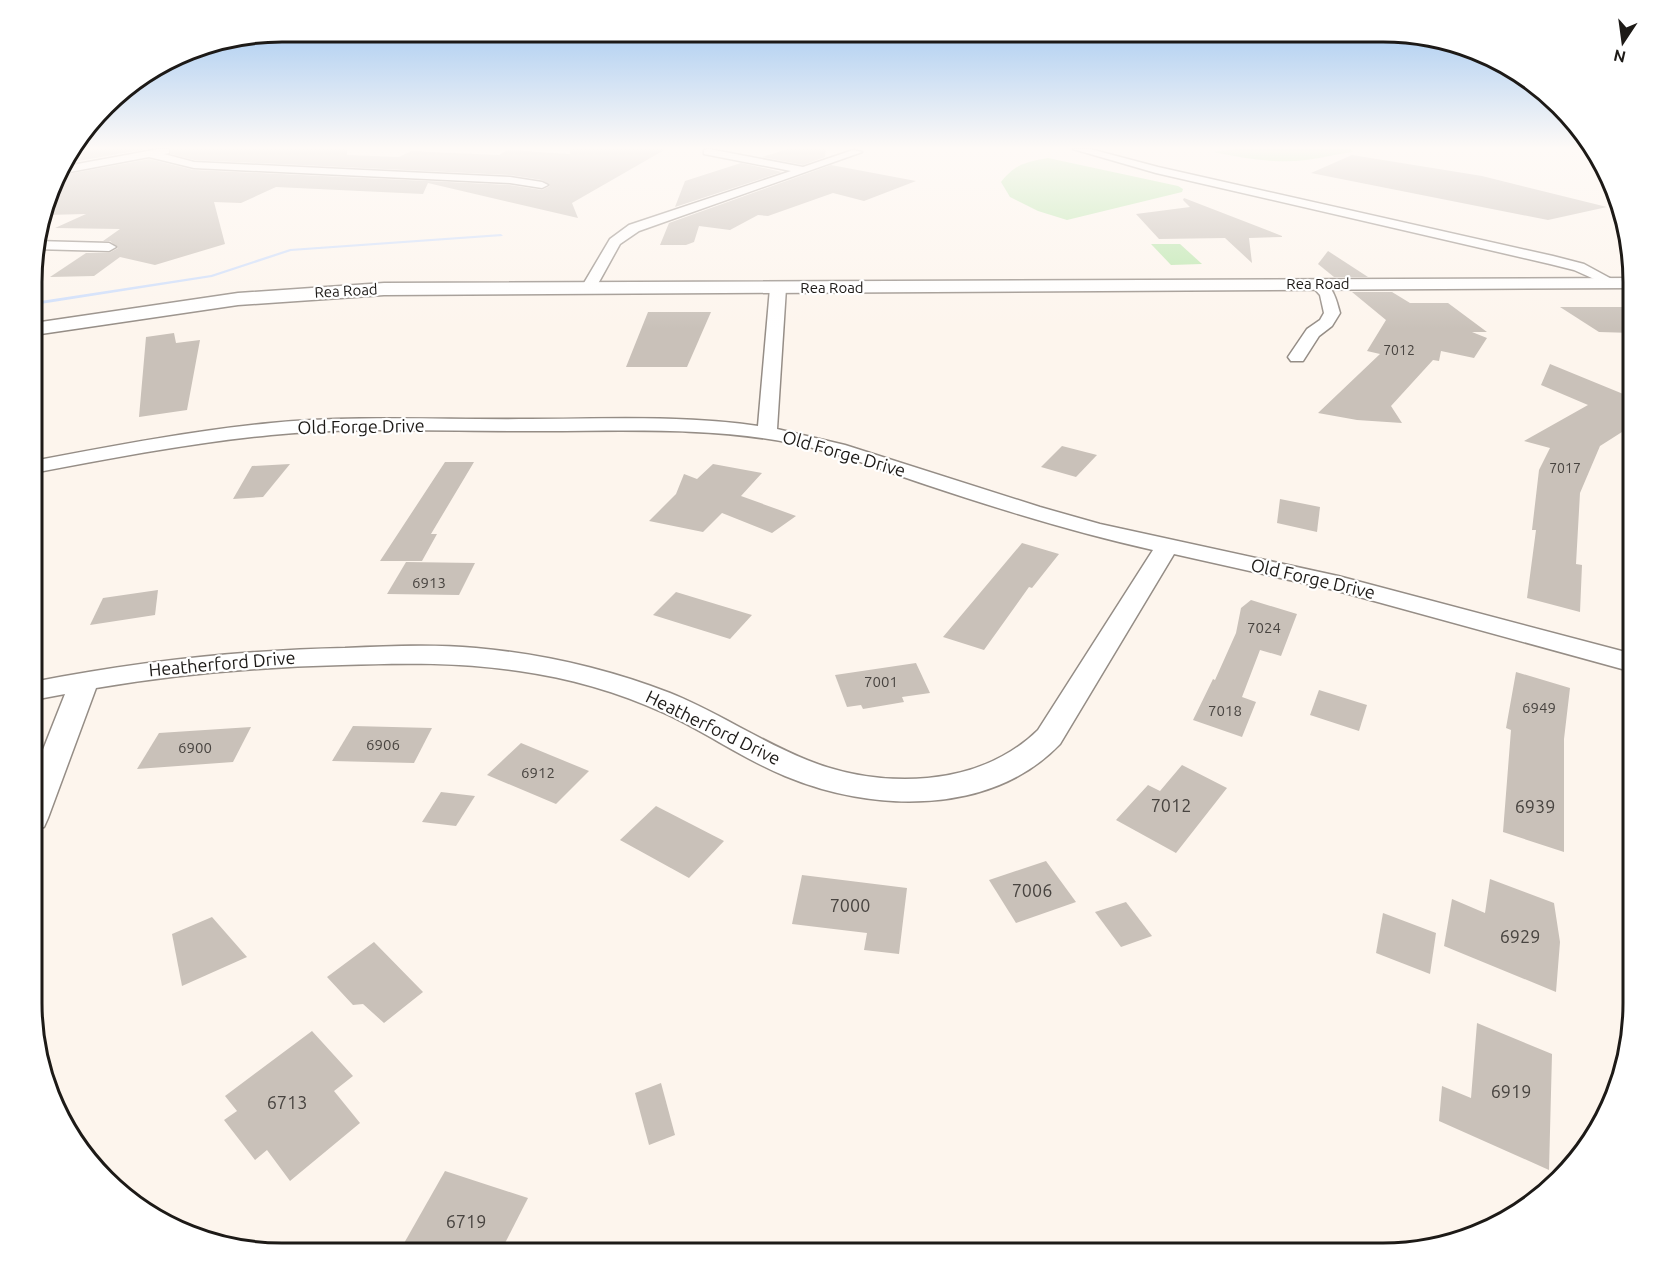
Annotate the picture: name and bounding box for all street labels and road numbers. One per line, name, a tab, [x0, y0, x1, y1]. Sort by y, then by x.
street label: Rea Road	[1286, 275, 1350, 292]
street label: Rea Road	[800, 279, 864, 296]
street label: Rea Road	[314, 280, 378, 301]
street label: Old Forge Drive	[297, 415, 425, 437]
street label: Old Forge Drive	[780, 426, 908, 480]
street label: Old Forge Drive	[1249, 554, 1377, 602]
street label: Heatherford Drive	[148, 647, 296, 679]
street label: Heatherford Drive	[643, 686, 784, 768]

